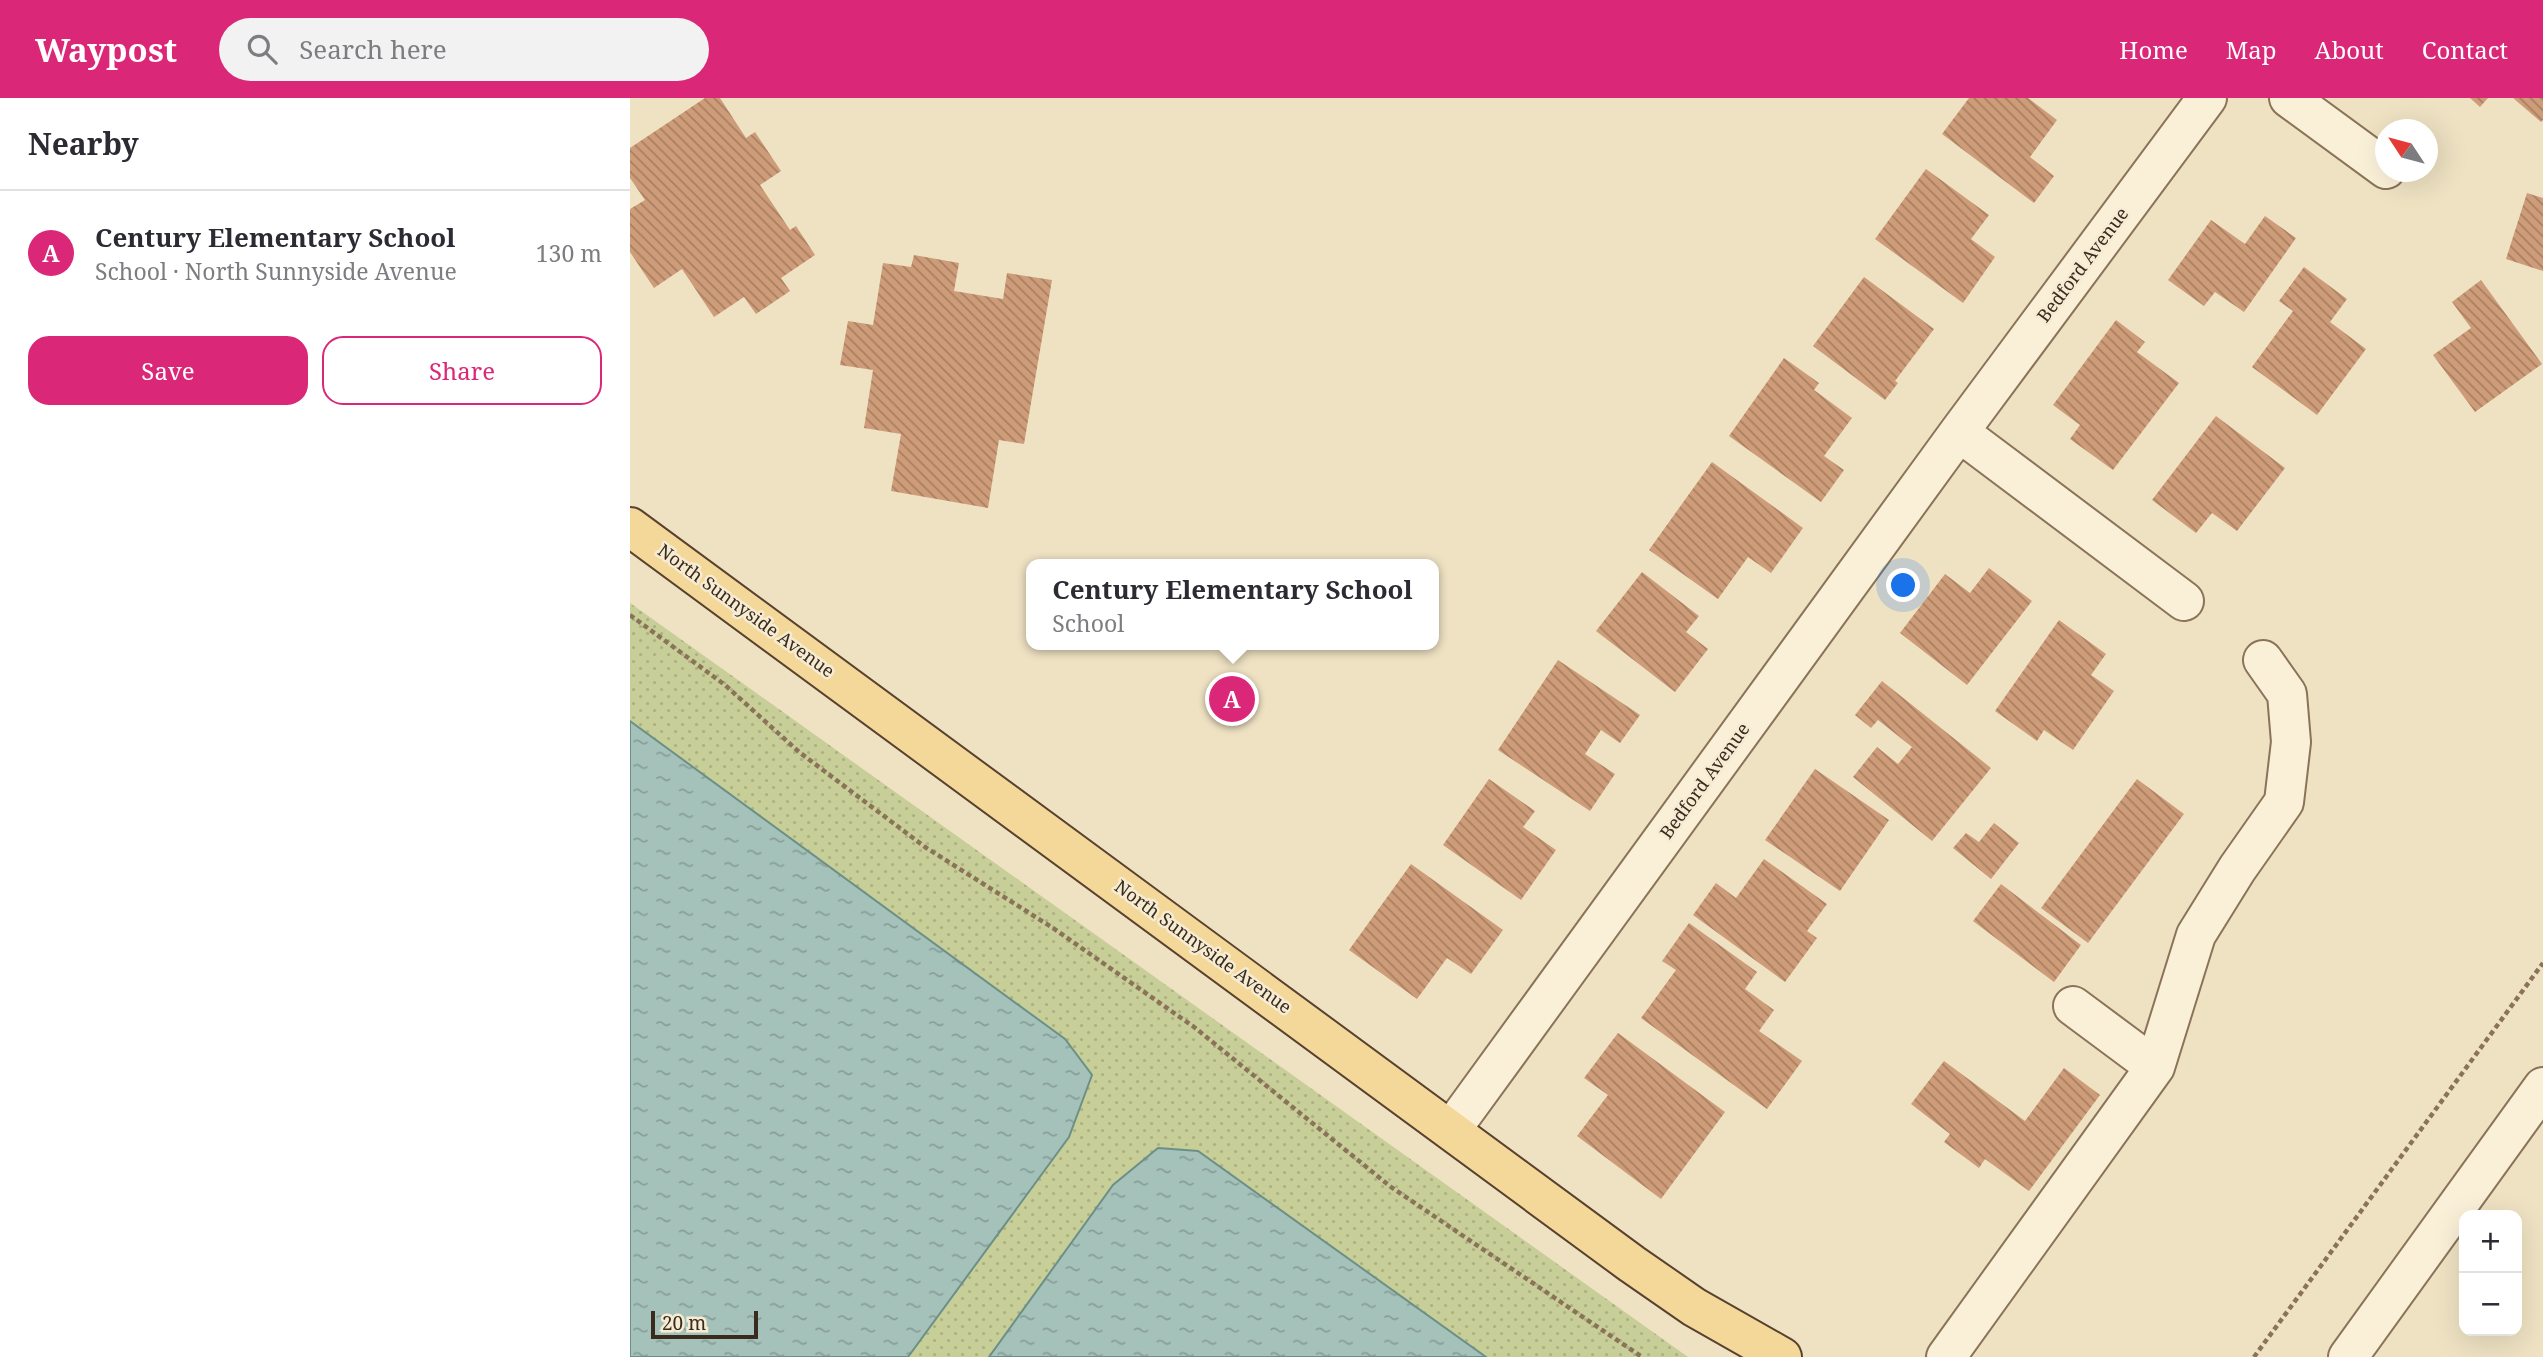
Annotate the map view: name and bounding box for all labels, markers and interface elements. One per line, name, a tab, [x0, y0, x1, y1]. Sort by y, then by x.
search box	[219, 18, 709, 81]
text: Waypost	[35, 27, 177, 72]
icon: search	[243, 30, 281, 68]
text: Search here	[299, 31, 447, 67]
text: Home	[2119, 33, 2188, 66]
text: Map	[2226, 33, 2277, 66]
text: About	[2315, 33, 2384, 66]
text: Contact	[2422, 33, 2508, 66]
north arrow	[2375, 119, 2438, 182]
text: Nearby	[28, 123, 139, 164]
street label: Bedford Avenue	[2031, 202, 2133, 327]
text: Century Elementary School	[95, 219, 455, 255]
text: A	[42, 237, 60, 269]
text: 130 m	[536, 237, 602, 269]
text: School · North Sunnyside Avenue	[95, 255, 457, 287]
button: Save	[28, 336, 308, 405]
button: Share	[322, 336, 602, 405]
street label: North Sunnyside Avenue	[653, 538, 840, 682]
popup	[1026, 559, 1439, 650]
your location	[1886, 568, 1920, 602]
text: Century Elementary School	[1052, 571, 1413, 607]
text: School	[1052, 607, 1124, 639]
pin: A	[1209, 673, 1255, 725]
street label: Bedford Avenue	[1654, 718, 1754, 843]
street label: North Sunnyside Avenue	[1110, 874, 1297, 1018]
map controls	[2459, 1210, 2522, 1336]
button: +	[2459, 1210, 2522, 1273]
button: −	[2459, 1273, 2522, 1336]
scale bar	[651, 1308, 758, 1340]
text: 20 m	[662, 1310, 706, 1336]

